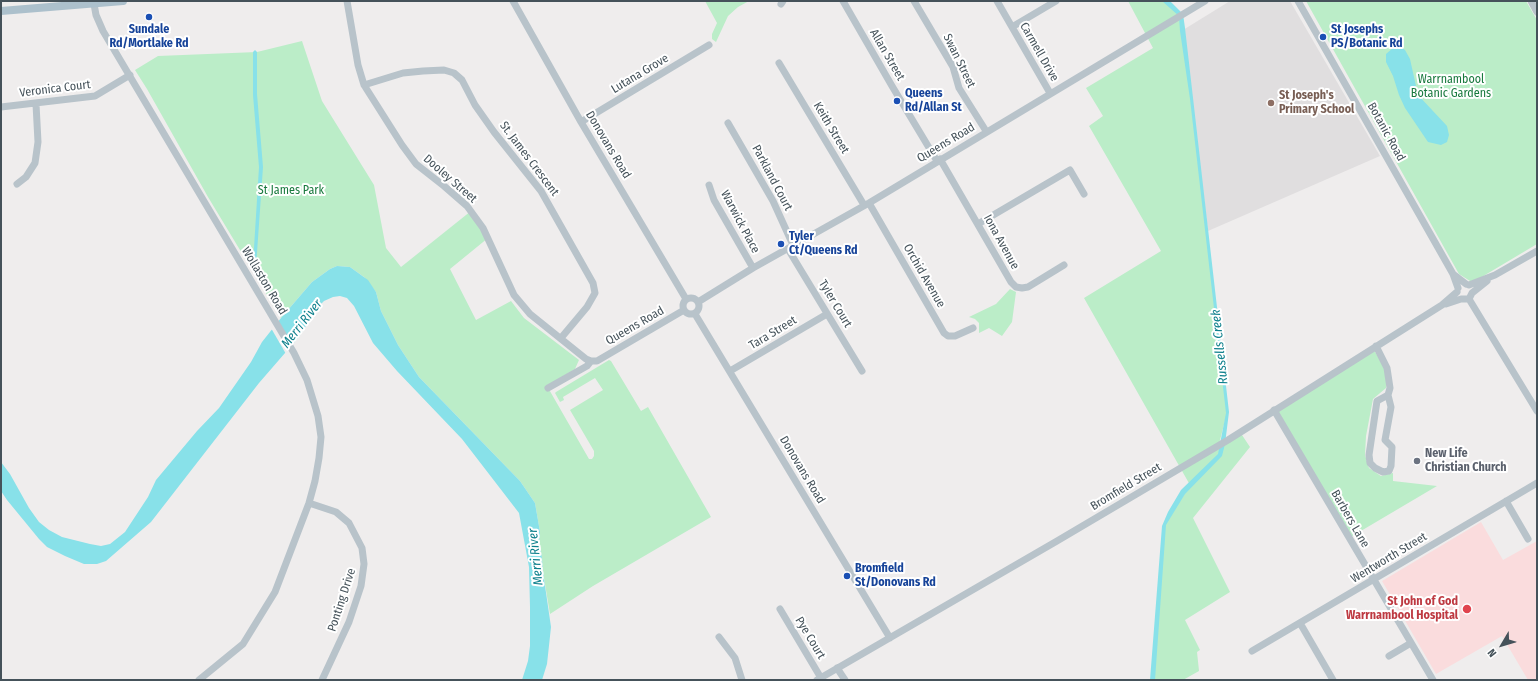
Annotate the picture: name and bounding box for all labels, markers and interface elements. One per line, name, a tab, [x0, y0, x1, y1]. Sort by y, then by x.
marker: Sundale Rd/Mortlake Rd	[144, 12, 154, 22]
street label: Carmell Drive	[1016, 20, 1062, 84]
place label: Sundale Rd/Mortlake Rd	[109, 23, 189, 51]
place label: St Josephs PS/Botanic Rd	[1331, 23, 1403, 51]
street label: Allan Street	[866, 27, 908, 83]
street label: Swan Street	[940, 32, 978, 90]
marker: St Josephs PS/Botanic Rd	[1318, 32, 1328, 42]
street label: Lutana Grove	[609, 51, 671, 97]
park label: Warrnambool Botanic Gardens	[1411, 73, 1491, 101]
street label: Veronica Court	[19, 77, 91, 101]
place label: Queens Rd/Allan St	[905, 87, 962, 115]
place label: St Joseph's Primary School	[1279, 89, 1354, 117]
marker: Queens Rd/Allan St	[892, 96, 902, 106]
marker: St Joseph's Primary School	[1266, 98, 1276, 108]
street label: Keith Street	[810, 100, 852, 156]
street label: Botanic Road	[1364, 100, 1408, 164]
street label: Donovans Road	[582, 109, 634, 181]
street label: St. James Crescent	[496, 119, 562, 199]
street label: Queens Road	[915, 120, 977, 166]
street label: Parkland Court	[749, 143, 795, 213]
street label: Dooley Street	[420, 152, 480, 206]
park label: St James Park	[258, 184, 324, 198]
street label: Warwick Place	[717, 188, 763, 256]
street label: Iona Avenue	[980, 212, 1022, 272]
place label: Tyler Ct/Queens Rd	[789, 230, 858, 258]
marker: Tyler Ct/Queens Rd	[776, 239, 786, 249]
street label: Orchid Avenue	[900, 242, 948, 310]
street label: Wollaston Road	[238, 245, 290, 317]
street label: Tyler Court	[815, 278, 855, 330]
water label: Merri River	[278, 297, 326, 351]
street label: Queens Road	[603, 304, 667, 348]
water label: Russells Creek	[1208, 309, 1232, 385]
street label: Tara Street	[747, 313, 799, 353]
street label: Donovans Road	[776, 434, 828, 506]
place label: New Life Christian Church	[1425, 447, 1507, 475]
marker: New Life Christian Church	[1412, 456, 1422, 466]
street label: Bromfield Street	[1088, 460, 1164, 514]
street label: Barbers Lane	[1328, 488, 1372, 550]
water label: Merri River	[525, 528, 547, 586]
street label: Wentworth Street	[1348, 530, 1430, 586]
place label: Bromfield St/Donovans Rd	[855, 562, 936, 590]
street label: Ponting Drive	[325, 567, 359, 633]
marker: Bromfield St/Donovans Rd	[842, 571, 852, 581]
place label: St John of God Warrnambool Hospital	[1346, 595, 1458, 623]
marker: St John of God Warrnambool Hospital	[1461, 603, 1473, 615]
street label: Pye Court	[792, 614, 828, 662]
north arrow	[1482, 625, 1522, 665]
text: N	[1485, 646, 1499, 659]

